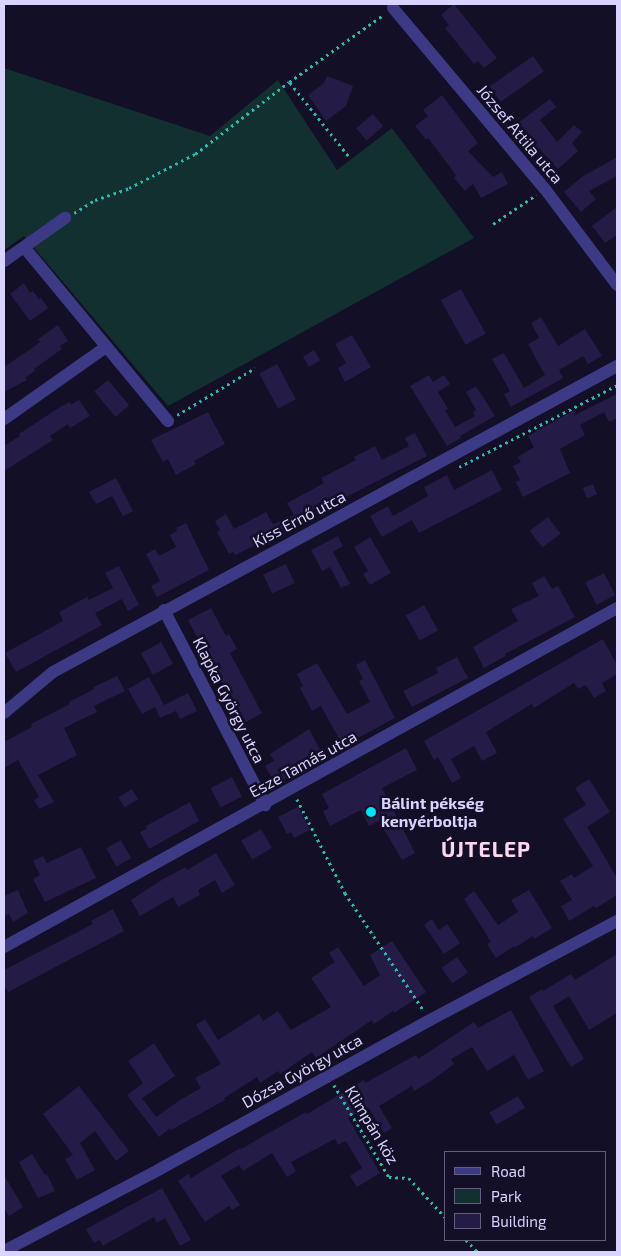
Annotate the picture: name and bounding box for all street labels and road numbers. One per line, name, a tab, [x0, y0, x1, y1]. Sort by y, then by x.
street label: József Attila utca	[473, 80, 567, 188]
street label: Kiss Ernő utca	[249, 486, 349, 552]
street label: Klapka György utca	[189, 634, 269, 766]
street label: Esze Tamás utca	[246, 726, 360, 802]
street label: Dózsa György utca	[238, 1030, 366, 1112]
street label: Klimpán köz	[341, 1082, 403, 1168]

